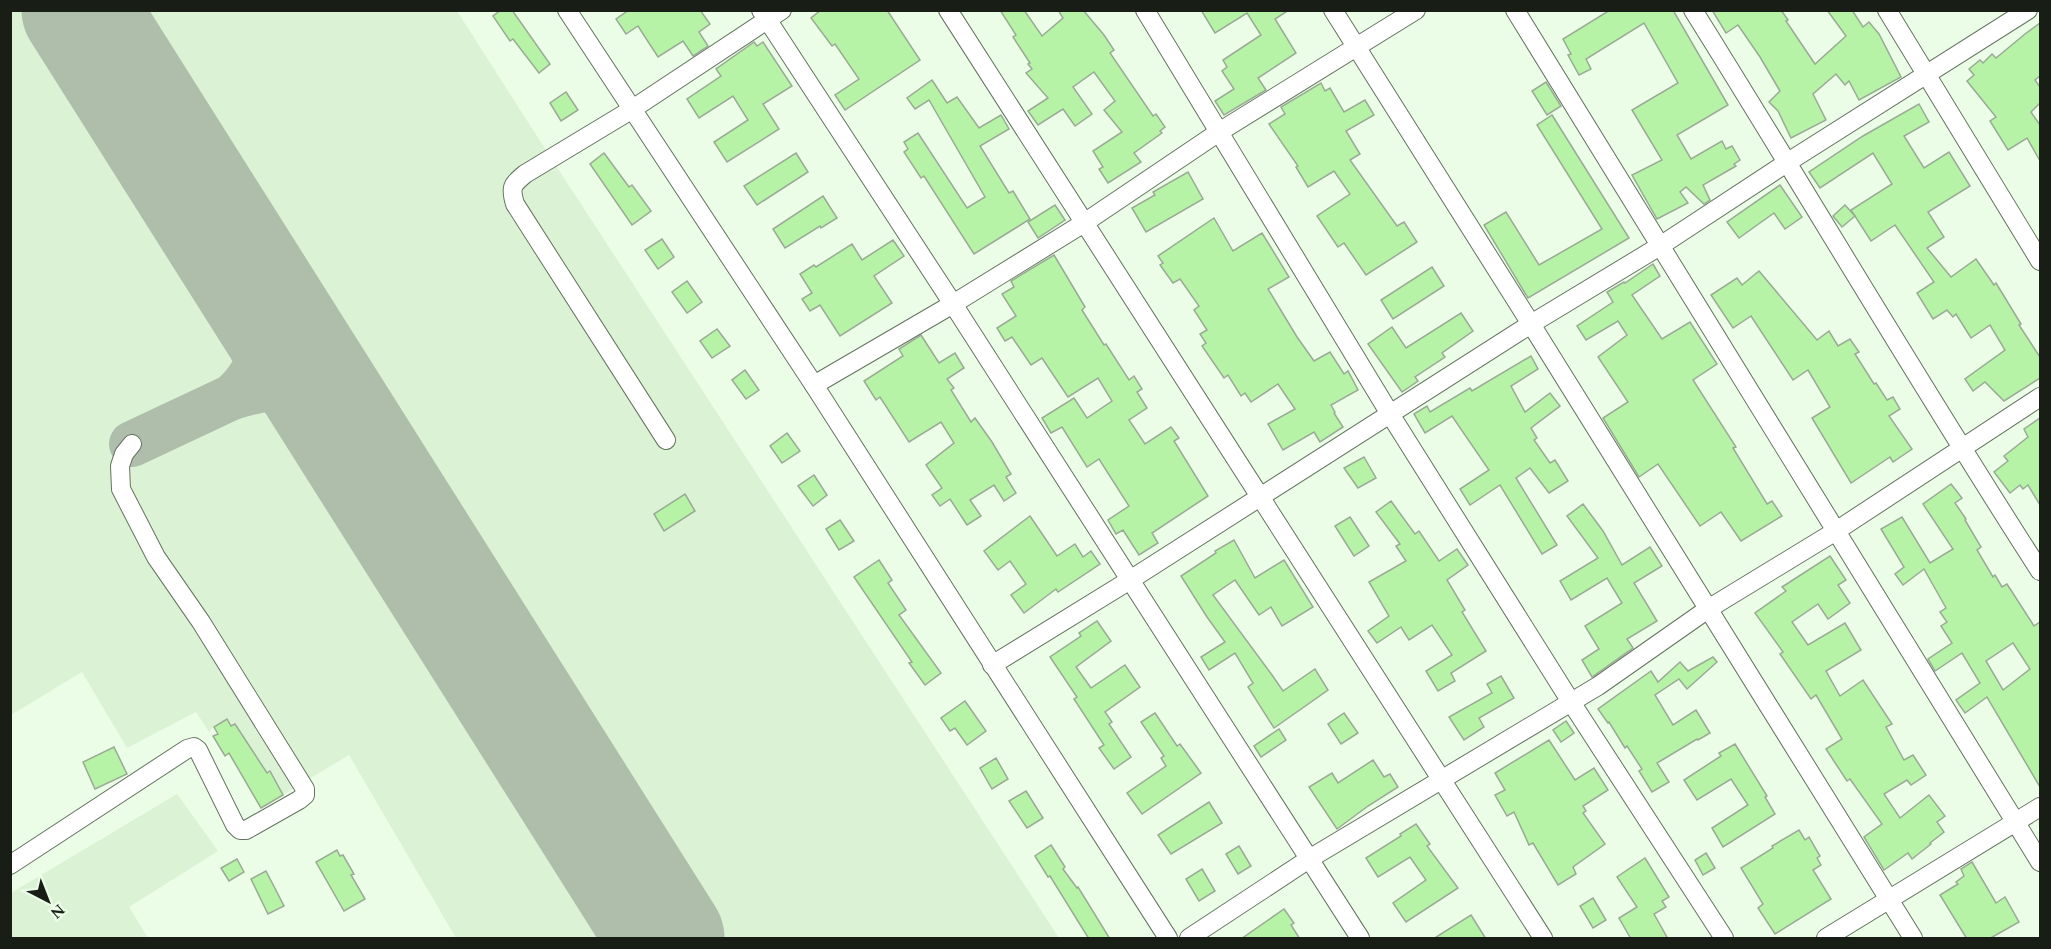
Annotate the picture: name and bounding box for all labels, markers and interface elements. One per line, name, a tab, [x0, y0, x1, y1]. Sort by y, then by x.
north arrow	[18, 871, 78, 931]
text: N	[44, 898, 70, 925]

